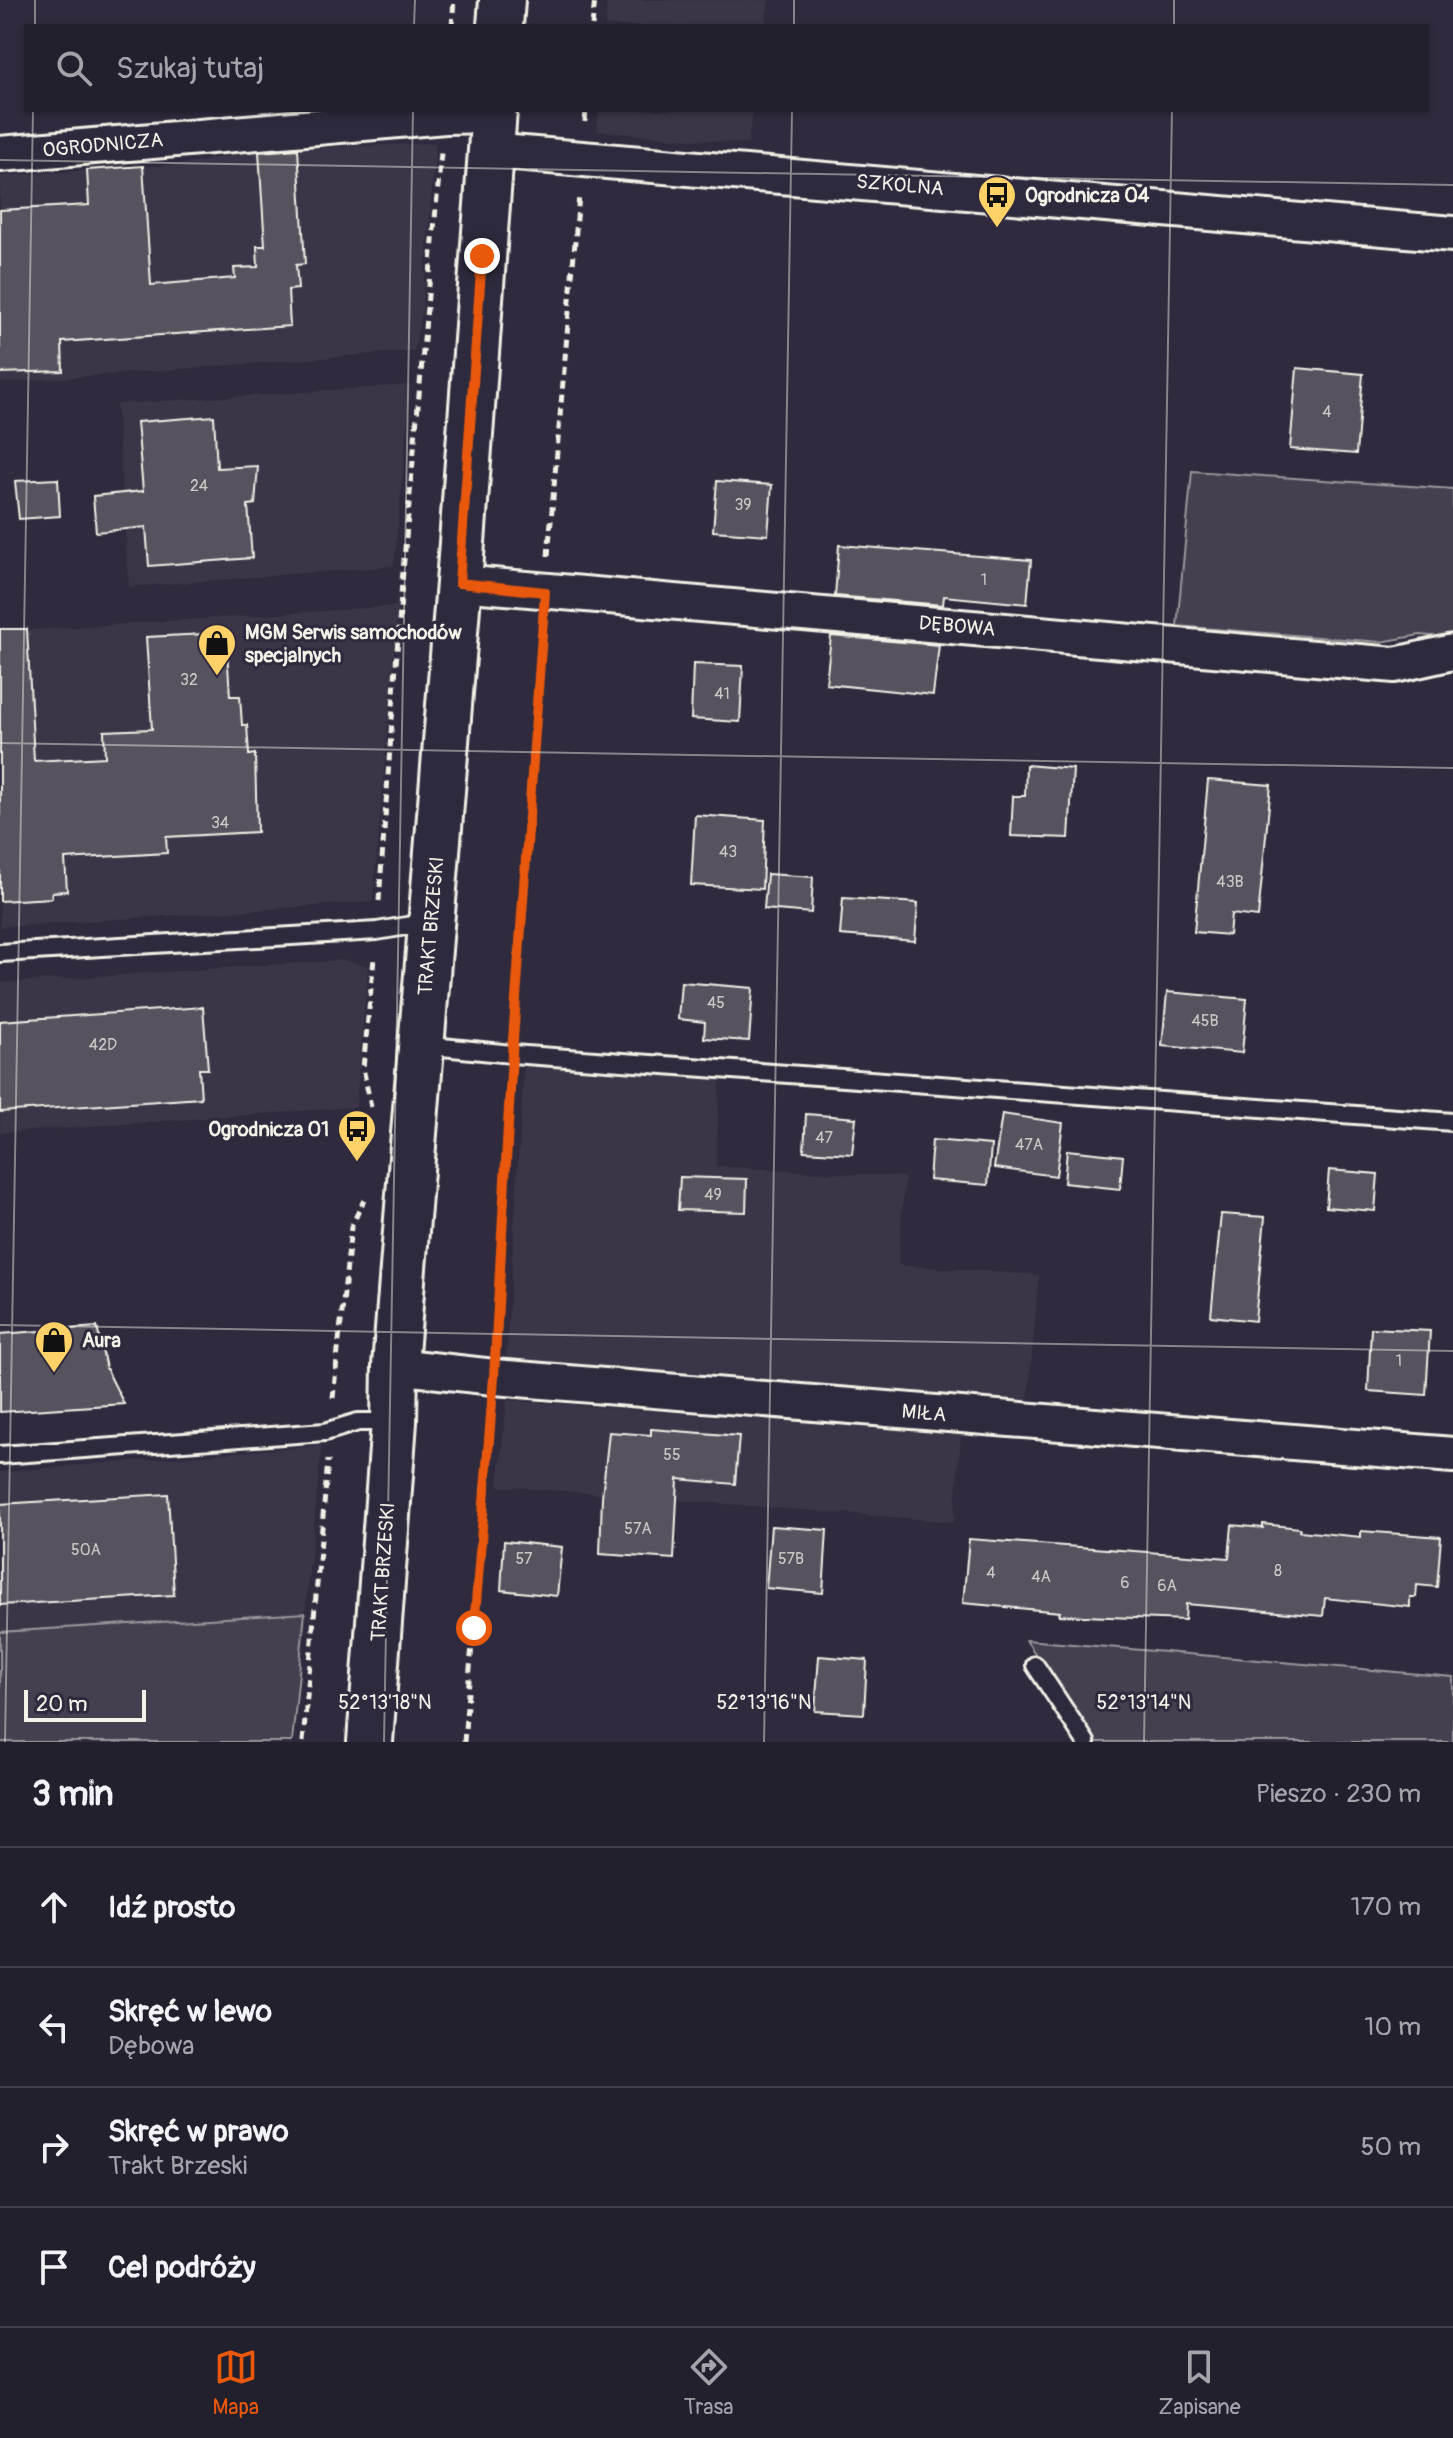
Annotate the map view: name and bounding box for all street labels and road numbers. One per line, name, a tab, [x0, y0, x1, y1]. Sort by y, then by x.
street label: OGRODNICZA	[42, 127, 164, 163]
street label: SZKOLNA	[855, 169, 945, 201]
street label: DĘBOWA	[918, 610, 996, 642]
street label: TRAKT BRZESKI	[412, 855, 450, 997]
street label: MIŁA	[901, 1399, 947, 1427]
street label: TRAKT BRZESKI	[366, 1502, 400, 1642]

